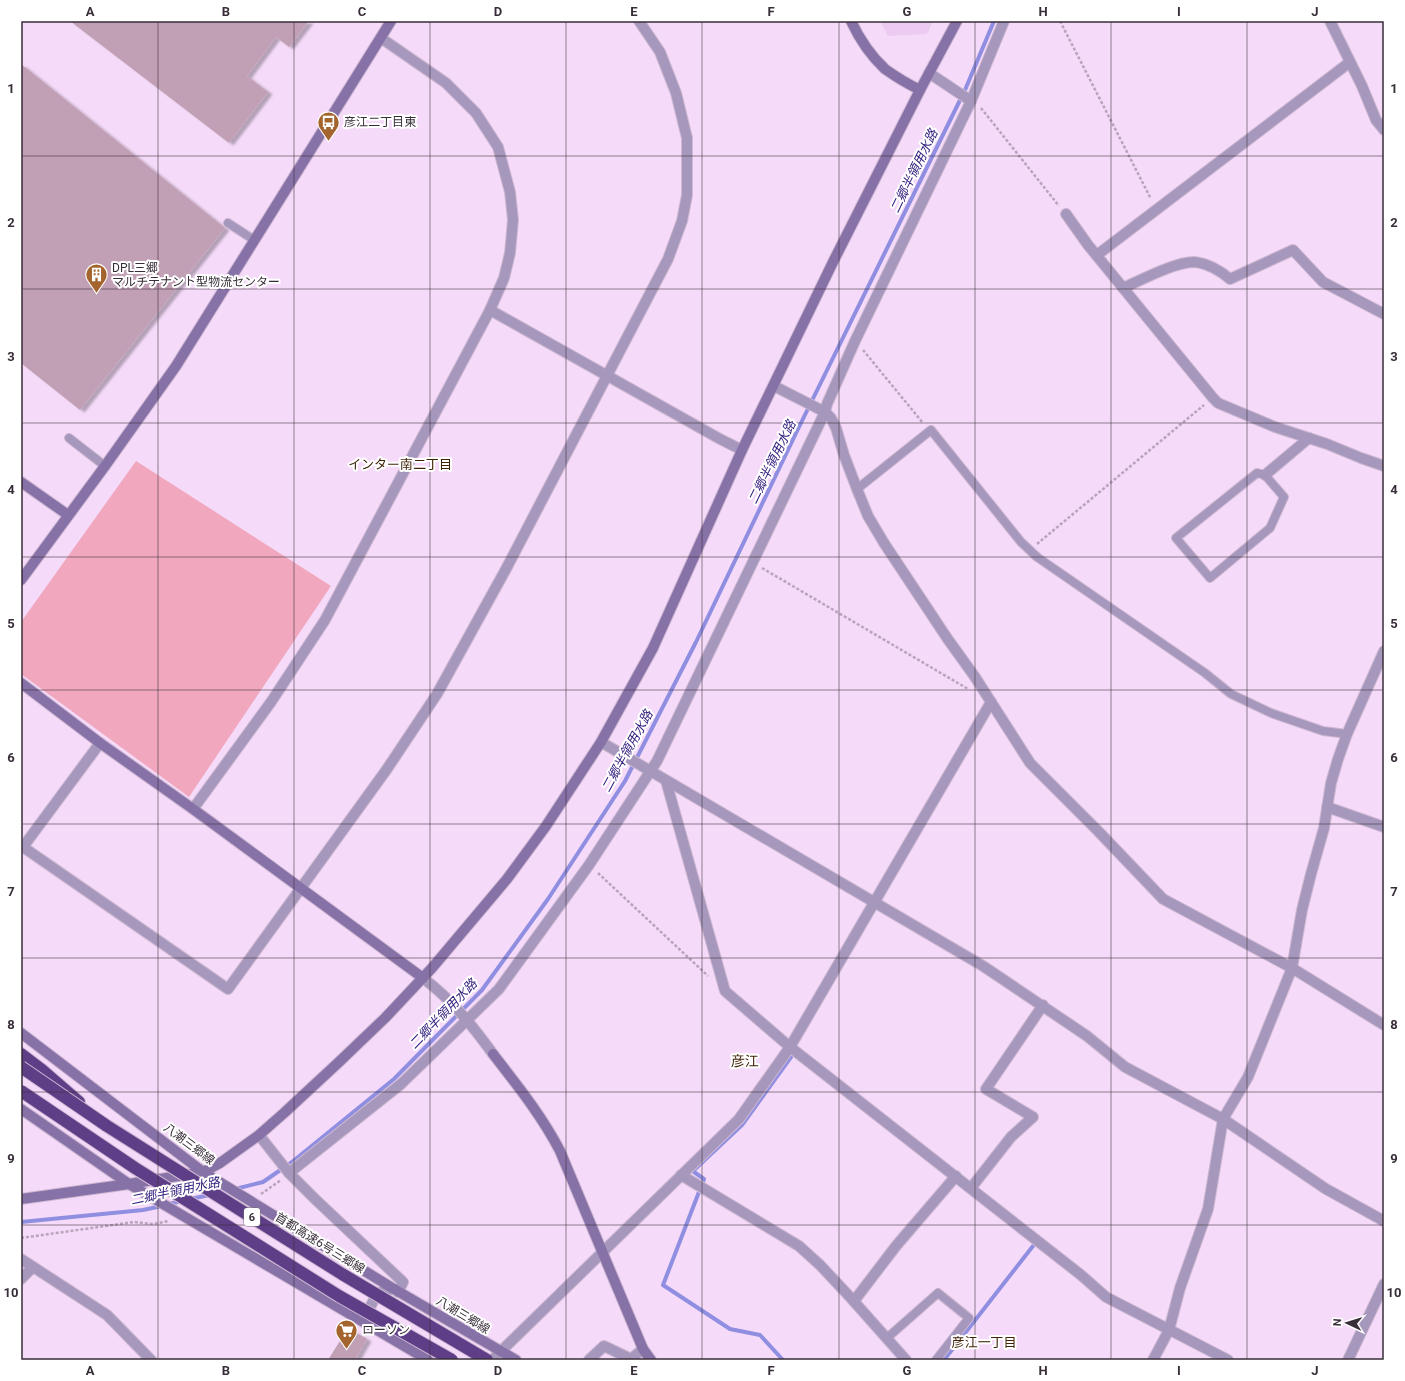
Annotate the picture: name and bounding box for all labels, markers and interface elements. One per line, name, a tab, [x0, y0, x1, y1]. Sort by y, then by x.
text: A	[86, 4, 95, 19]
text: B	[222, 4, 230, 19]
text: C	[358, 4, 367, 19]
text: D	[494, 4, 502, 19]
text: E	[630, 4, 638, 19]
text: F	[767, 4, 775, 19]
text: G	[903, 4, 912, 19]
text: H	[1038, 4, 1048, 19]
text: I	[1177, 4, 1181, 19]
text: J	[1311, 4, 1319, 19]
text: 1	[7, 81, 15, 96]
text: 1	[1390, 81, 1398, 96]
bus stop icon: 彦江二丁目東	[316, 109, 342, 142]
place label: 彦江二丁目東	[344, 115, 416, 129]
water label: 二郷半領用水路	[887, 126, 941, 215]
text: 2	[7, 215, 15, 230]
text: 2	[1390, 215, 1398, 230]
place label: DPL三郷 マルチテナント型物流センター	[112, 261, 280, 289]
building icon: DPL三郷 マルチテナント型物流センター	[83, 262, 109, 295]
text: 3	[7, 349, 15, 364]
text: 3	[1390, 349, 1398, 364]
water label: 二郷半領用水路	[745, 417, 799, 506]
district label: インター南二丁目	[348, 457, 452, 472]
text: 4	[7, 482, 15, 497]
text: 4	[1390, 482, 1398, 497]
text: 5	[7, 616, 15, 631]
text: 5	[1390, 616, 1398, 631]
water label: 二郷半領用水路	[598, 707, 656, 794]
text: 6	[7, 750, 15, 765]
text: 6	[1390, 750, 1398, 765]
text: 7	[7, 884, 15, 899]
text: 7	[1390, 884, 1398, 899]
water label: 二郷半領用水路	[406, 975, 481, 1052]
text: 8	[7, 1017, 15, 1032]
text: 8	[1390, 1017, 1398, 1032]
district label: 彦江	[731, 1053, 759, 1069]
street label: 八潮三郷線	[161, 1120, 217, 1168]
text: 9	[7, 1151, 15, 1166]
text: 9	[1390, 1151, 1398, 1166]
water label: 二郷半領用水路	[129, 1174, 222, 1208]
road number: 6	[244, 1208, 260, 1226]
street label: 首都高速6号三郷線	[273, 1210, 367, 1276]
text: 10	[4, 1285, 18, 1300]
text: 10	[1387, 1285, 1401, 1300]
street label: 八潮三郷線	[434, 1294, 492, 1336]
north arrow	[1327, 1303, 1367, 1343]
supermarket icon: ローソン	[333, 1317, 359, 1350]
text: N	[1331, 1318, 1344, 1327]
place label: ローソン	[362, 1323, 410, 1337]
district label: 彦江一丁目	[951, 1335, 1017, 1350]
text: A	[86, 1363, 95, 1378]
text: B	[222, 1363, 230, 1378]
text: C	[358, 1363, 367, 1378]
text: D	[494, 1363, 502, 1378]
text: E	[630, 1363, 638, 1378]
text: F	[767, 1363, 775, 1378]
text: G	[903, 1363, 912, 1378]
text: H	[1038, 1363, 1048, 1378]
text: I	[1177, 1363, 1181, 1378]
text: J	[1311, 1363, 1319, 1378]

